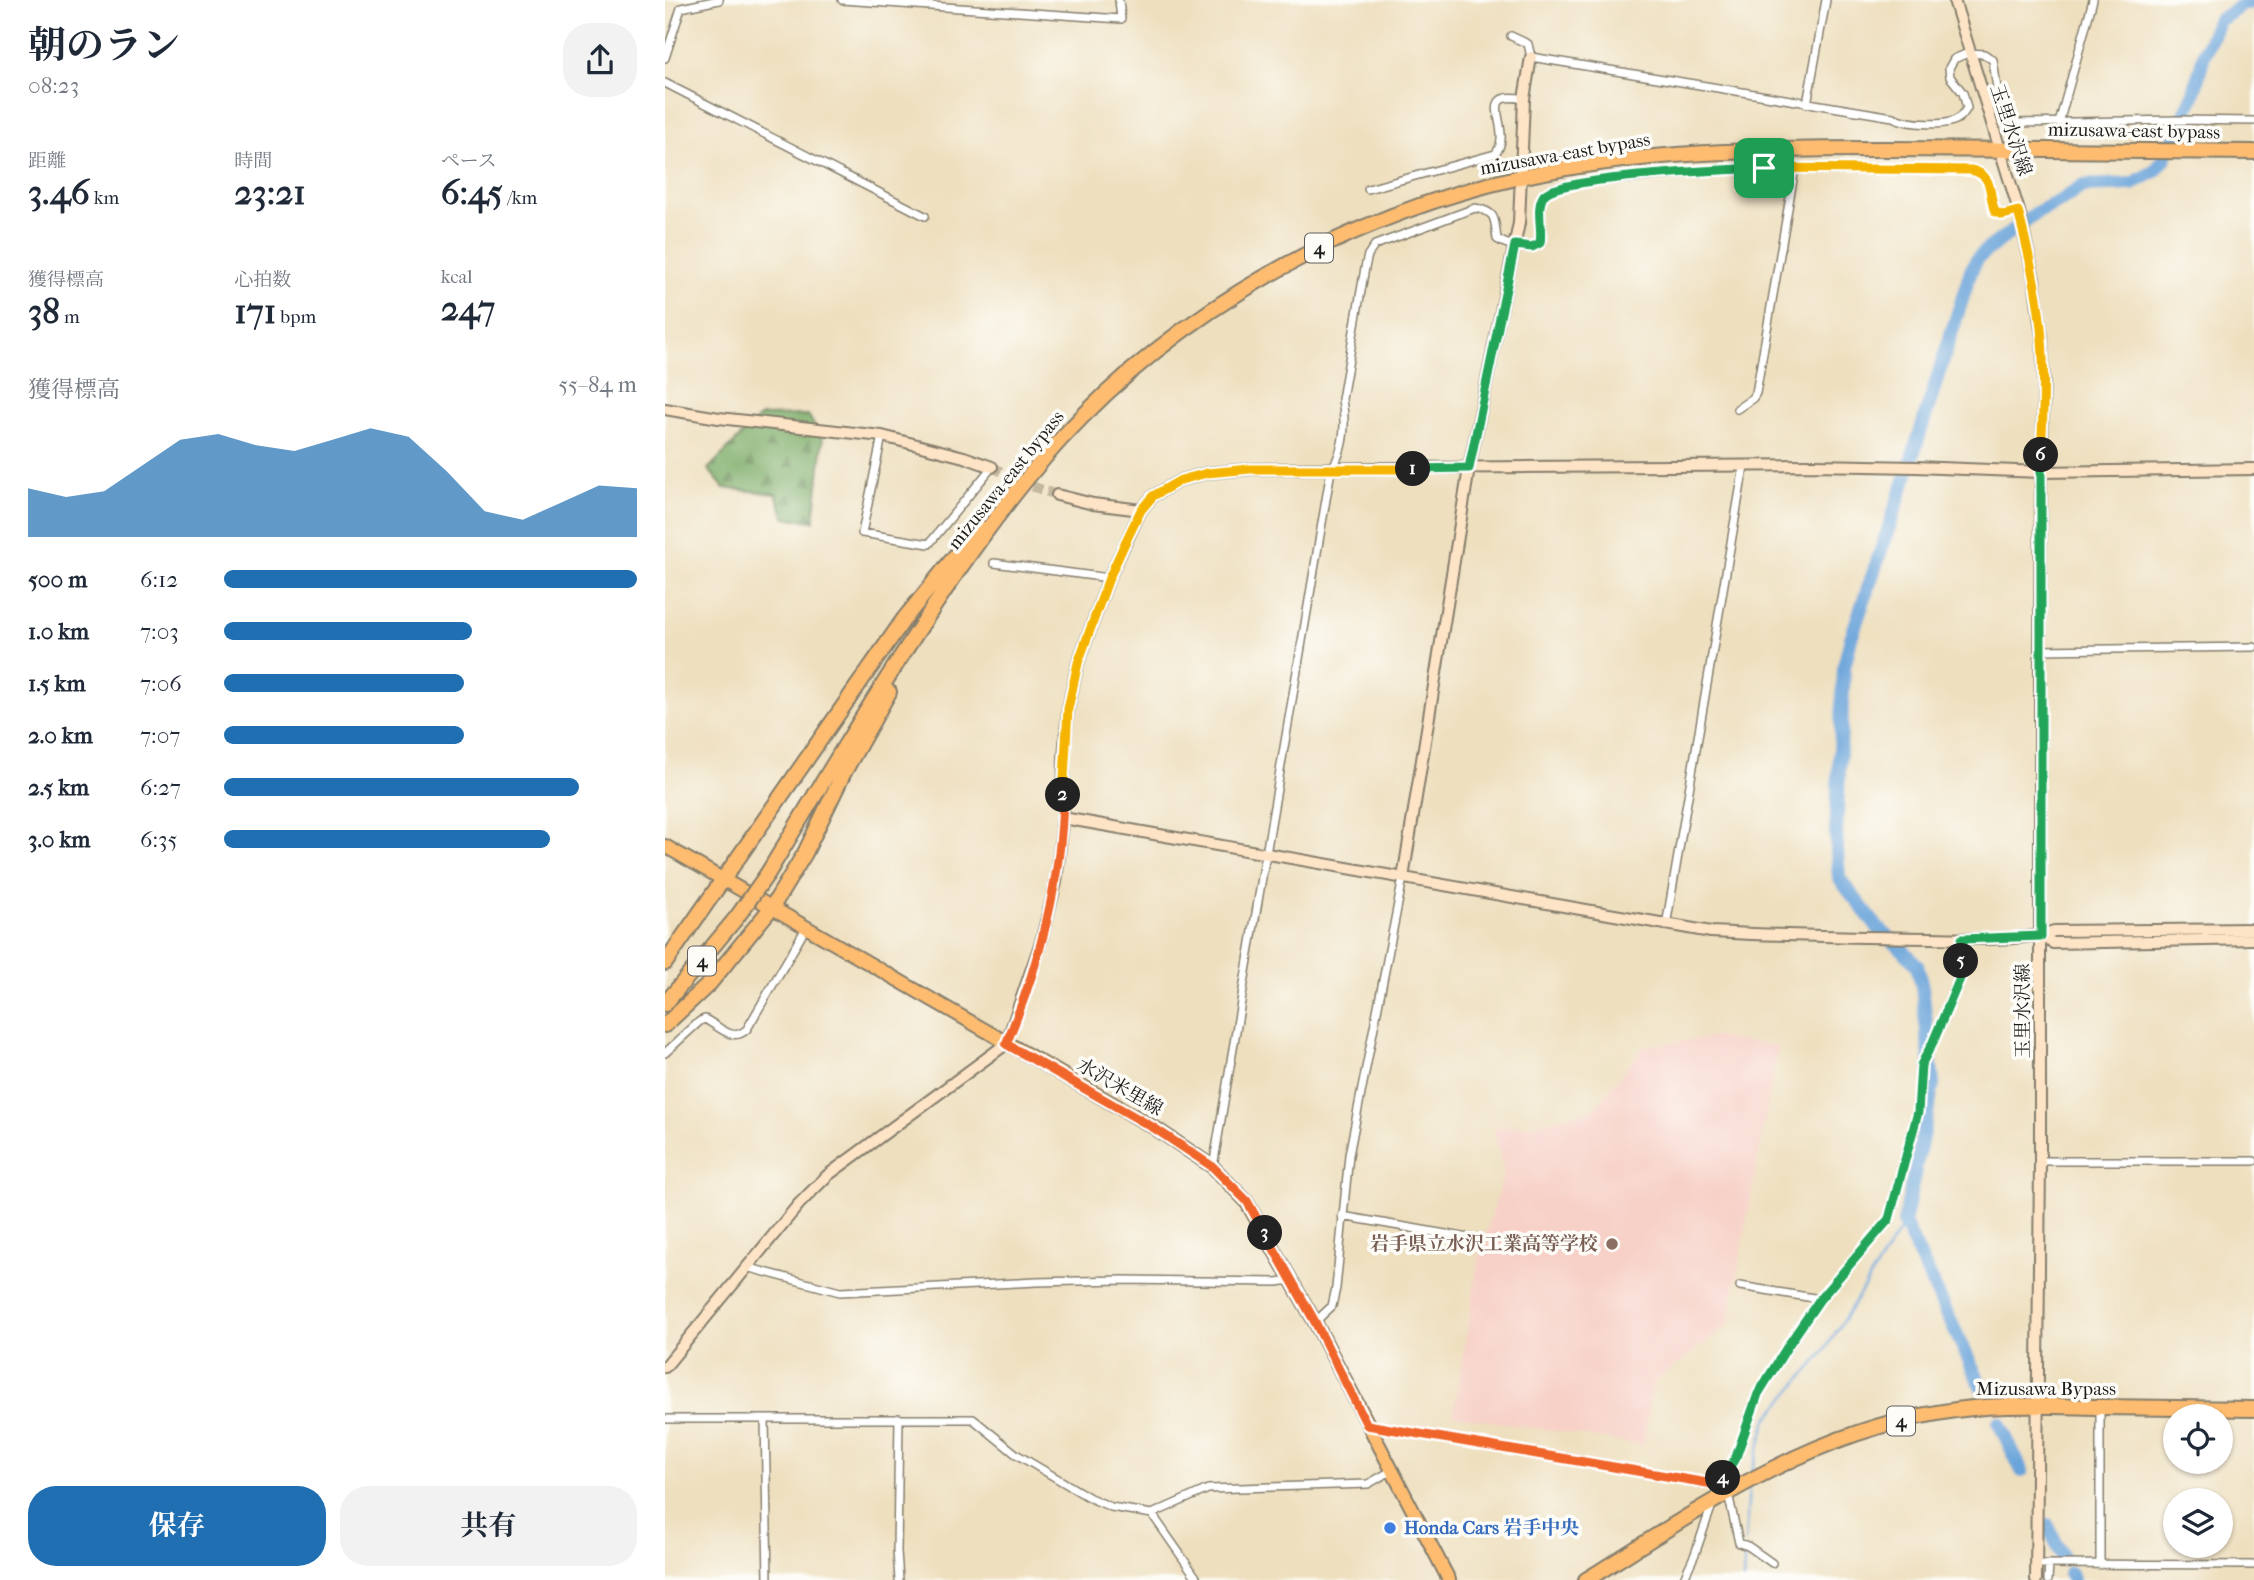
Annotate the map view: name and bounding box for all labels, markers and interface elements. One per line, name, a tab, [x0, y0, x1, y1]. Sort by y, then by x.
text: 朝のラン	[28, 23, 180, 68]
button: share	[563, 23, 637, 97]
text: 08:23	[28, 72, 79, 99]
street label: 玉里水沢線	[1986, 81, 2036, 179]
street label: mizusawa-east bypass	[2048, 118, 2220, 144]
street label: mizusawa-east bypass	[1478, 128, 1652, 180]
pin	[1734, 138, 1794, 198]
icon: arrive	[1745, 149, 1783, 187]
text: 距離	[28, 150, 66, 172]
text: 時間	[234, 150, 272, 172]
text: ペース	[441, 150, 497, 172]
text: 3.46	[28, 172, 90, 213]
text: 23:21	[234, 172, 306, 213]
text: 6:45	[441, 172, 503, 213]
text: km	[90, 187, 119, 209]
text: /km	[503, 187, 537, 209]
road number: 4	[1305, 234, 1333, 262]
text: kcal	[441, 266, 473, 288]
text: 獲得標高	[28, 269, 104, 291]
text: 心拍数	[234, 269, 291, 291]
text: 247	[441, 288, 495, 329]
text: 38	[28, 291, 60, 332]
text: 171	[234, 291, 276, 332]
text: m	[60, 306, 80, 328]
text: bpm	[276, 306, 316, 328]
text: 55–84 m	[558, 371, 637, 398]
text: 獲得標高	[28, 376, 120, 403]
street label: mizusawa-east bypass	[943, 406, 1069, 554]
pin: 6	[2023, 438, 2059, 472]
text: 6	[2035, 443, 2046, 465]
pin: 1	[1395, 452, 1431, 486]
text: 1	[1409, 457, 1416, 479]
text: 500 m	[28, 566, 87, 593]
text: 6:12	[140, 566, 178, 593]
text: 1.0 km	[28, 618, 89, 645]
text: 7:03	[140, 618, 179, 645]
text: 1.5 km	[28, 670, 86, 697]
text: 7:06	[140, 670, 182, 697]
text: 2.0 km	[28, 722, 93, 749]
text: 7:07	[140, 722, 180, 749]
text: 2.5 km	[28, 774, 89, 801]
text: 6:27	[140, 774, 181, 801]
pin: 2	[1045, 778, 1081, 812]
text: 2	[1058, 783, 1067, 805]
text: 3.0 km	[28, 826, 90, 853]
text: 6:35	[140, 826, 177, 853]
pin: 5	[1943, 944, 1979, 978]
road number: 4	[688, 946, 716, 976]
text: 5	[1956, 949, 1965, 971]
street label: 玉里水沢線	[2012, 963, 2034, 1059]
street label: 水沢米里線	[1073, 1054, 1167, 1120]
pin: 3	[1247, 1216, 1283, 1250]
text: 3	[1261, 1221, 1268, 1243]
place label: 岩手県立水沢工業高等学校	[1370, 1233, 1598, 1255]
marker: 岩手県立水沢工業高等学校	[1604, 1236, 1620, 1252]
street label: Mizusawa Bypass	[1976, 1378, 2116, 1400]
map controls	[2163, 1404, 2233, 1558]
button: locate	[2163, 1404, 2233, 1474]
road number: 4	[1887, 1406, 1915, 1436]
pin: 4	[1705, 1460, 1741, 1496]
text: 4	[1717, 1466, 1728, 1488]
button: 保存	[28, 1486, 326, 1566]
button: 共有	[340, 1486, 637, 1566]
button: layers	[2163, 1488, 2233, 1558]
place label: Honda Cars 岩手中央	[1404, 1517, 1579, 1539]
marker: Honda Cars 岩手中央	[1382, 1520, 1398, 1536]

